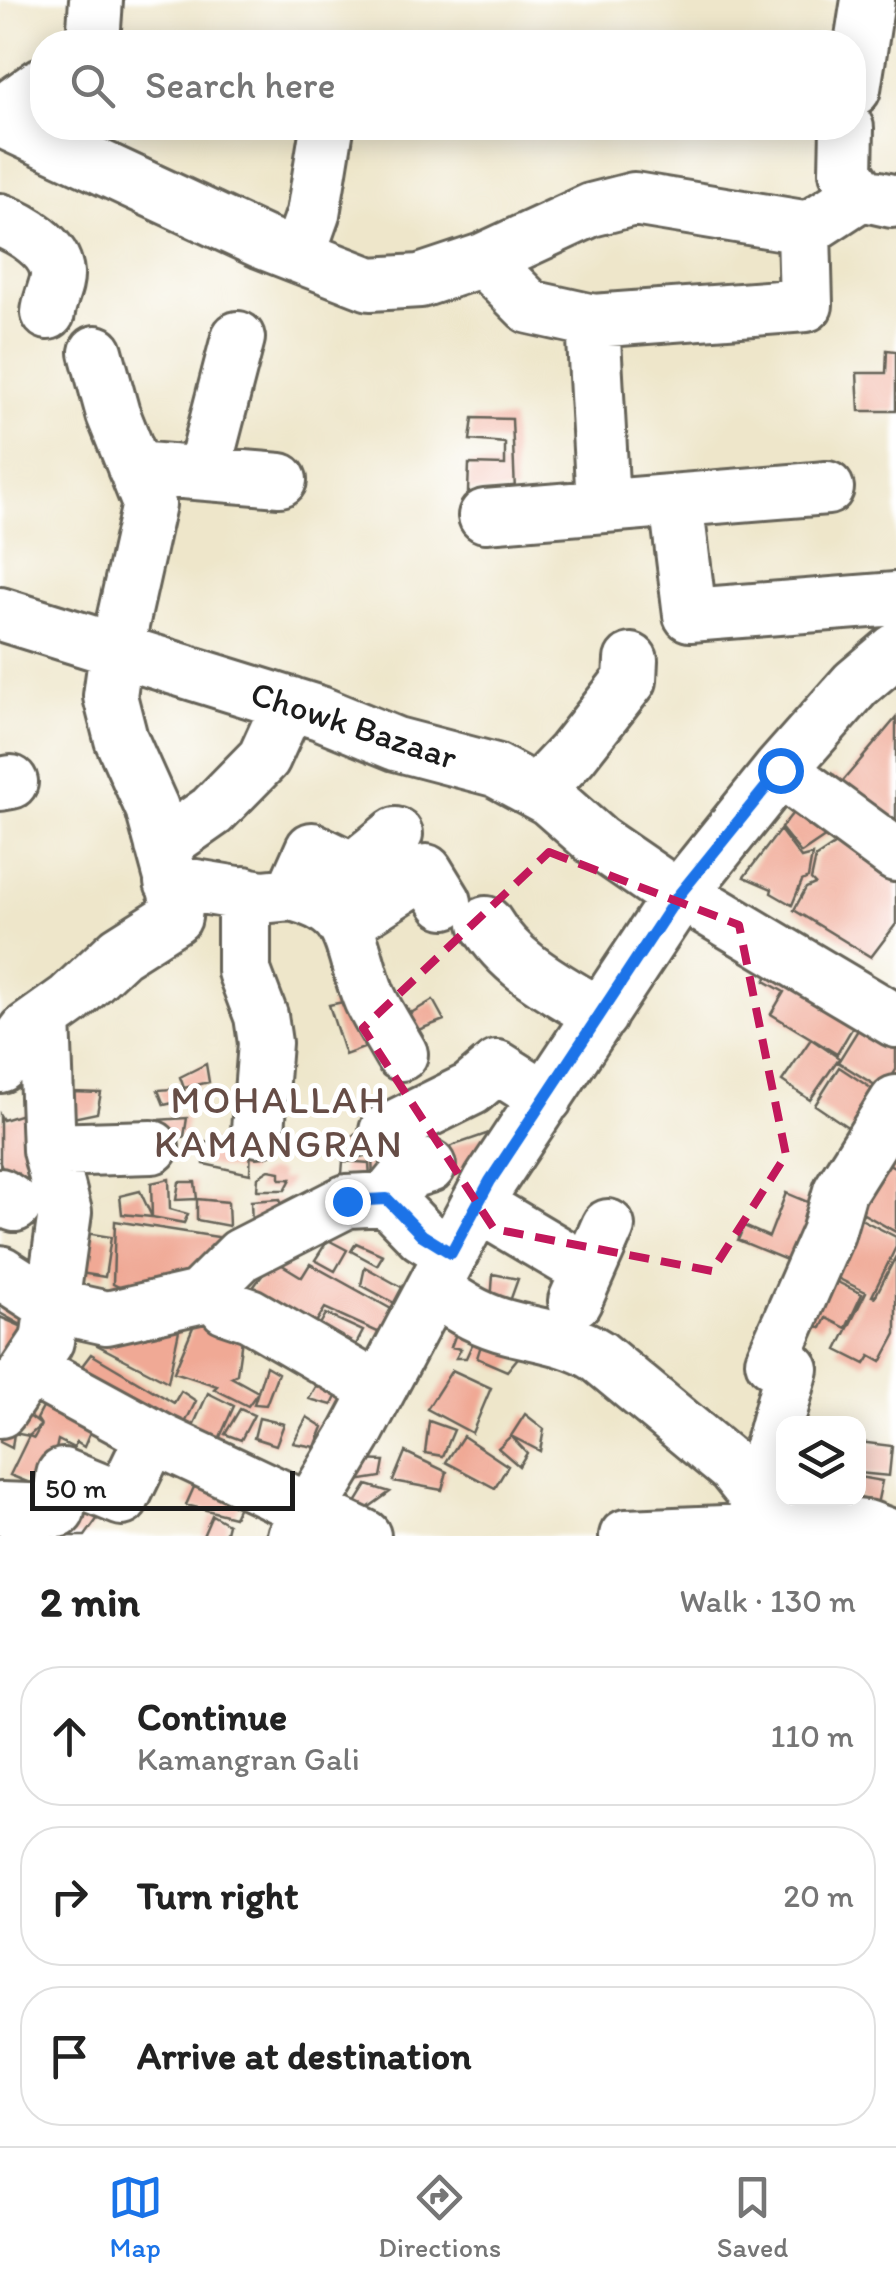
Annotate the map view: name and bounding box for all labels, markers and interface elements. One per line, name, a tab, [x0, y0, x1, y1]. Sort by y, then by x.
search box	[30, 30, 866, 140]
icon: search	[65, 58, 120, 113]
text: Search here	[145, 62, 336, 108]
street label: Chowk Bazaar	[246, 672, 462, 778]
route start	[758, 748, 804, 794]
district label: MOHALLAH KAMANGRAN	[154, 1077, 404, 1167]
route end	[325, 1179, 371, 1225]
map controls	[776, 1416, 866, 1506]
button: layers	[776, 1416, 866, 1506]
scale bar	[30, 1466, 295, 1510]
text: 50 m	[45, 1471, 107, 1505]
text: 2 min	[40, 1576, 140, 1627]
text: Walk · 130 m	[680, 1582, 856, 1620]
text: Continue	[137, 1694, 287, 1740]
icon: ahead	[42, 1709, 97, 1764]
text: 110 m	[770, 1717, 854, 1755]
text: Kamangran Gali	[137, 1740, 360, 1778]
icon: right	[42, 1869, 97, 1924]
text: Turn right	[137, 1873, 299, 1919]
text: 20 m	[783, 1877, 854, 1915]
icon: arrive	[42, 2029, 97, 2084]
text: Arrive at destination	[137, 2033, 472, 2079]
tab: Map	[108, 2170, 163, 2264]
tab: Directions	[378, 2170, 501, 2264]
tab: Saved	[717, 2170, 788, 2264]

